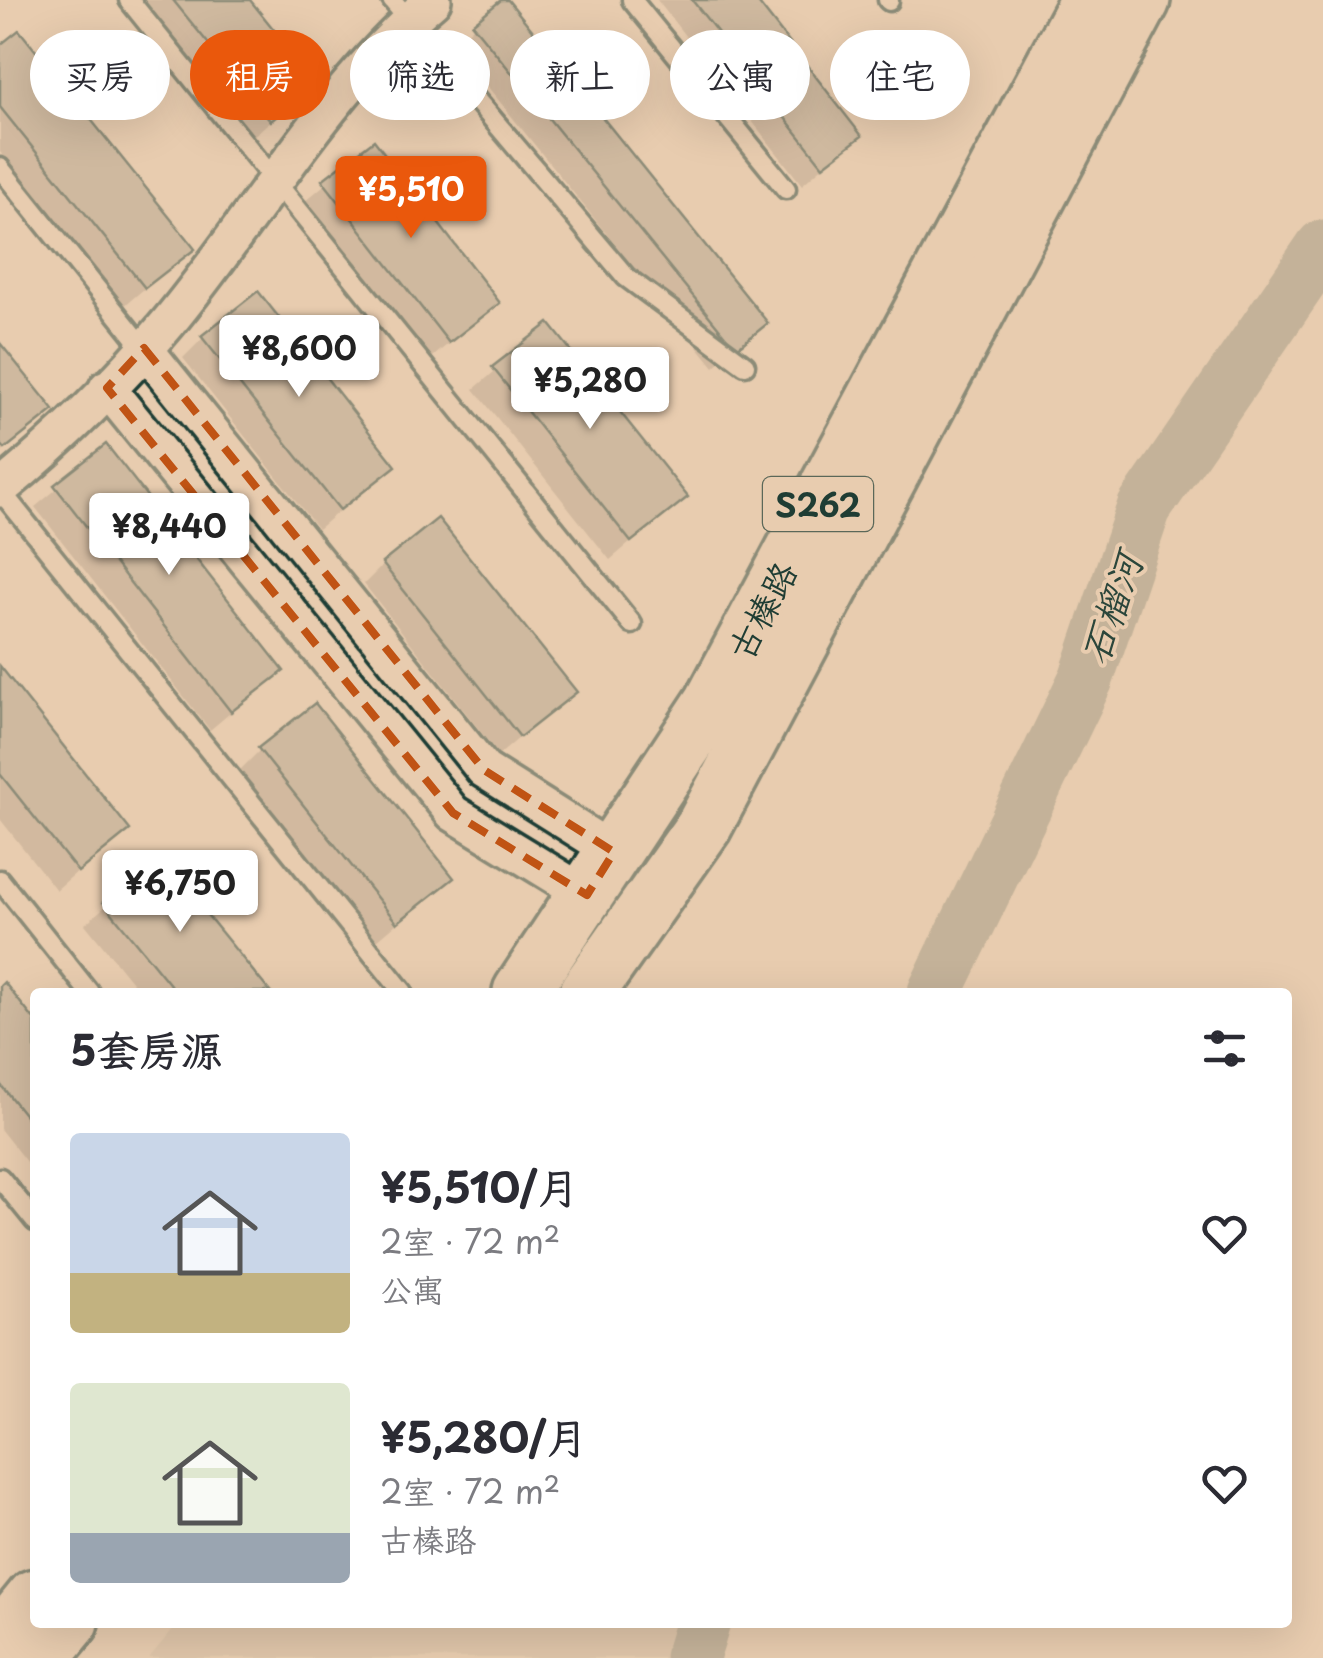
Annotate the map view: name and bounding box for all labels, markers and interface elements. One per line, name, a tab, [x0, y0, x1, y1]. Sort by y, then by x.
chip: 买房	[30, 30, 170, 120]
chip: 租房	[190, 30, 330, 120]
chip: 筛选	[350, 30, 490, 120]
chip: 新上	[510, 30, 650, 120]
chip: 公寓	[670, 30, 810, 120]
chip: 住宅	[830, 30, 970, 120]
pin: ¥5,510	[330, 156, 492, 241]
text: ¥5,510	[357, 164, 465, 212]
pin: ¥8,600	[218, 315, 380, 400]
text: ¥8,600	[241, 323, 357, 371]
pin: ¥5,280	[509, 347, 671, 432]
text: ¥5,280	[533, 355, 647, 403]
road number: S262	[763, 477, 873, 531]
pin: ¥8,440	[88, 493, 250, 578]
text: ¥8,440	[111, 501, 227, 549]
water label: 石榴河	[1064, 539, 1157, 671]
street label: 古榛路	[713, 551, 809, 669]
pin: ¥6,750	[99, 850, 261, 935]
text: ¥6,750	[124, 858, 236, 906]
text: 5套房源	[70, 1017, 223, 1080]
icon: filters	[1197, 1021, 1252, 1076]
text: ¥5,510/月	[380, 1154, 579, 1217]
icon: home	[150, 1173, 270, 1293]
icon: heart	[1197, 1206, 1252, 1261]
text: 2室 · 72 m²	[380, 1217, 560, 1265]
text: 公寓	[380, 1265, 444, 1313]
text: ¥5,280/月	[380, 1404, 588, 1467]
icon: home	[150, 1423, 270, 1543]
icon: heart	[1197, 1456, 1252, 1511]
text: 2室 · 72 m²	[380, 1467, 560, 1515]
text: 古榛路	[380, 1515, 476, 1563]

